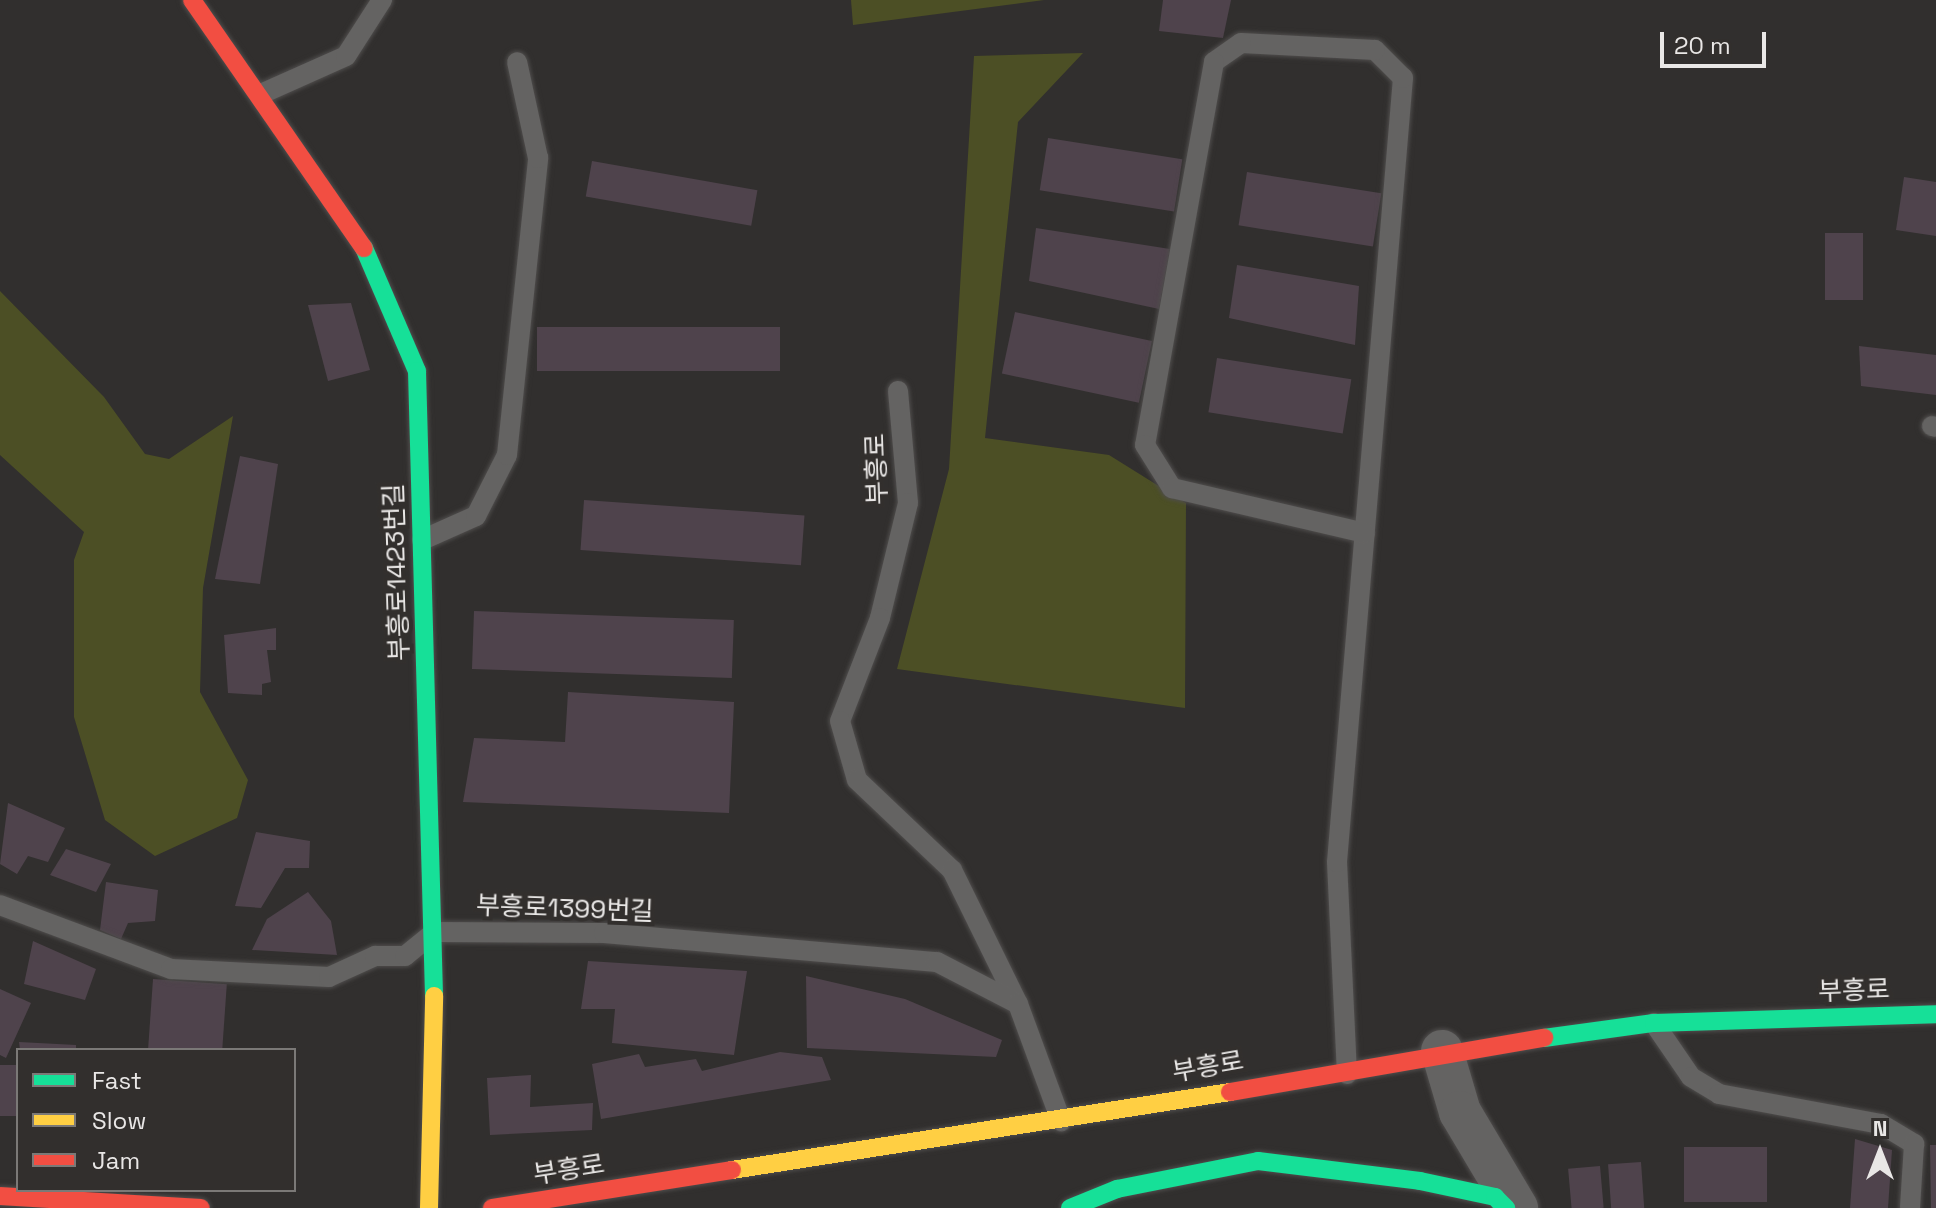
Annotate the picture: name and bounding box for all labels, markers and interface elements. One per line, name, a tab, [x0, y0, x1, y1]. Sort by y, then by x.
scale bar	[1664, 16, 1770, 66]
text: 20 m	[1674, 30, 1731, 61]
street label: 부흥로	[860, 433, 894, 505]
street label: 부흥로1423번길	[378, 483, 416, 661]
street label: 부흥로1399번길	[476, 890, 654, 928]
street label: 부흥로	[1818, 974, 1890, 1008]
street label: 부흥로	[1170, 1045, 1246, 1089]
legend	[16, 1048, 296, 1192]
text: Fast	[92, 1065, 142, 1096]
text: Slow	[92, 1105, 146, 1136]
north arrow	[1840, 1112, 1920, 1192]
text: N	[1873, 1114, 1887, 1142]
text: Jam	[92, 1145, 140, 1176]
street label: 부흥로	[531, 1149, 607, 1191]

